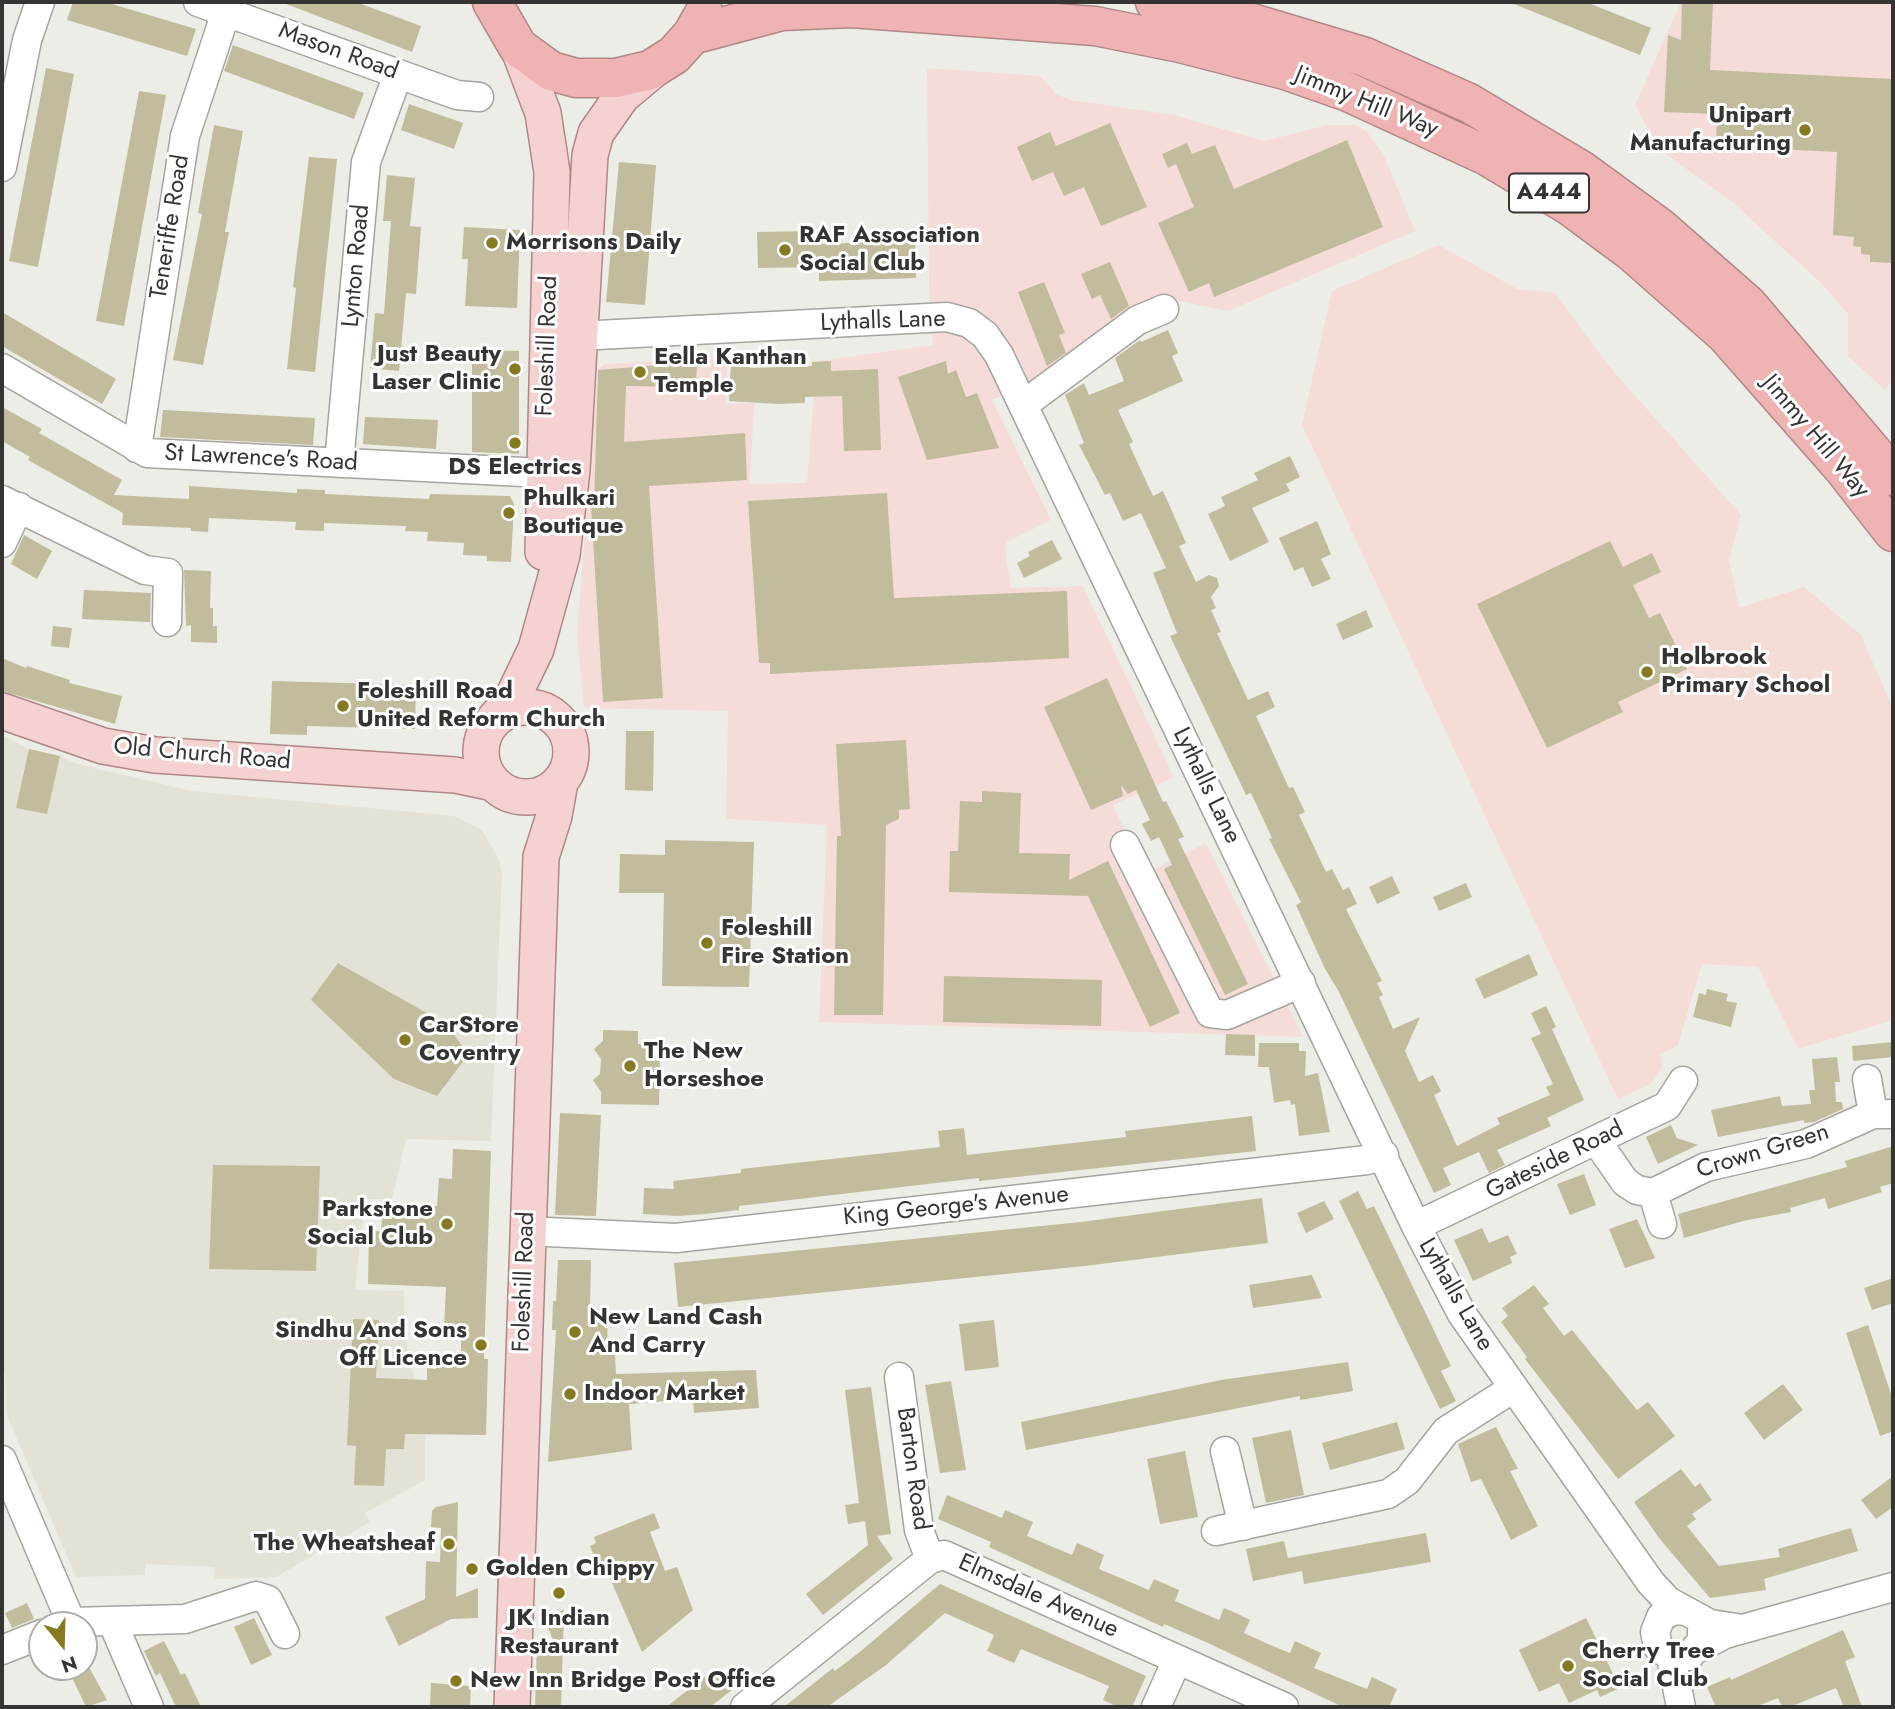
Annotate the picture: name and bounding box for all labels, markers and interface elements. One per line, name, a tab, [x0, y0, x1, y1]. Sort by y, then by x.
street label: Mason Road	[274, 17, 402, 87]
street label: Jimmy Hill Way	[1290, 61, 1442, 145]
place label: Unipart Manufacturing	[1630, 102, 1791, 158]
marker: Unipart Manufacturing	[1797, 122, 1813, 138]
street label: Teneriffe Road	[145, 153, 197, 301]
road number: A444	[1509, 174, 1589, 212]
street label: Lynton Road	[337, 203, 377, 329]
place label: RAF Association Social Club	[799, 222, 980, 278]
place label: Morrisons Daily	[506, 229, 681, 257]
marker: Morrisons Daily	[484, 235, 500, 251]
marker: RAF Association Social Club	[777, 242, 793, 258]
street label: Foleshill Road	[531, 275, 565, 417]
street label: Lythalls Lane	[820, 305, 946, 339]
place label: Just Beauty Laser Clinic	[371, 341, 501, 397]
place label: Eella Kanthan Temple	[654, 344, 807, 400]
marker: Just Beauty Laser Clinic	[507, 361, 523, 377]
marker: Eella Kanthan Temple	[632, 364, 648, 380]
street label: Jimmy Hill Way	[1755, 370, 1875, 504]
marker: DS Electrics	[507, 435, 523, 451]
street label: St Lawrence's Road	[164, 440, 358, 478]
place label: DS Electrics	[448, 454, 582, 482]
place label: Phulkari Boutique	[523, 485, 624, 541]
marker: Phulkari Boutique	[501, 505, 517, 521]
place label: Holbrook Primary School	[1661, 644, 1830, 700]
marker: Holbrook Primary School	[1639, 664, 1655, 680]
place label: Foleshill Road United Reform Church	[357, 678, 605, 734]
marker: Foleshill Road United Reform Church	[335, 698, 351, 714]
street label: Lythalls Lane	[1166, 723, 1246, 849]
street label: Old Church Road	[112, 733, 292, 777]
place label: Foleshill Fire Station	[721, 915, 849, 971]
marker: Foleshill Fire Station	[699, 935, 715, 951]
place label: CarStore Coventry	[419, 1012, 520, 1068]
marker: CarStore Coventry	[397, 1032, 413, 1048]
place label: The New Horseshoe	[644, 1038, 764, 1094]
marker: The New Horseshoe	[622, 1058, 638, 1074]
street label: Gateside Road	[1482, 1115, 1628, 1207]
street label: Crown Green	[1693, 1118, 1833, 1186]
street label: King George's Avenue	[842, 1181, 1070, 1233]
place label: Parkstone Social Club	[307, 1196, 433, 1252]
street label: Foleshill Road	[508, 1211, 542, 1353]
marker: Parkstone Social Club	[439, 1216, 455, 1232]
street label: Lythalls Lane	[1411, 1234, 1499, 1356]
place label: New Land Cash And Carry	[589, 1304, 763, 1360]
place label: Sindhu And Sons Off Licence	[275, 1317, 467, 1373]
marker: New Land Cash And Carry	[567, 1324, 583, 1340]
marker: Sindhu And Sons Off Licence	[473, 1337, 489, 1353]
place label: Indoor Market	[584, 1380, 745, 1408]
marker: Indoor Market	[562, 1386, 578, 1402]
street label: Barton Road	[889, 1406, 935, 1532]
place label: The Wheatsheaf	[254, 1530, 435, 1558]
marker: The Wheatsheaf	[441, 1536, 457, 1552]
street label: Elmsdale Avenue	[953, 1549, 1123, 1645]
place label: Golden Chippy	[486, 1555, 655, 1583]
marker: Golden Chippy	[464, 1561, 480, 1577]
marker: JK Indian Restaurant	[551, 1585, 567, 1601]
place label: JK Indian Restaurant	[500, 1605, 618, 1661]
north arrow	[28, 1611, 98, 1681]
place label: Cherry Tree Social Club	[1582, 1638, 1715, 1694]
text: N	[58, 1649, 81, 1680]
marker: Cherry Tree Social Club	[1560, 1658, 1576, 1674]
place label: New Inn Bridge Post Office	[470, 1667, 776, 1695]
marker: New Inn Bridge Post Office	[448, 1673, 464, 1689]

